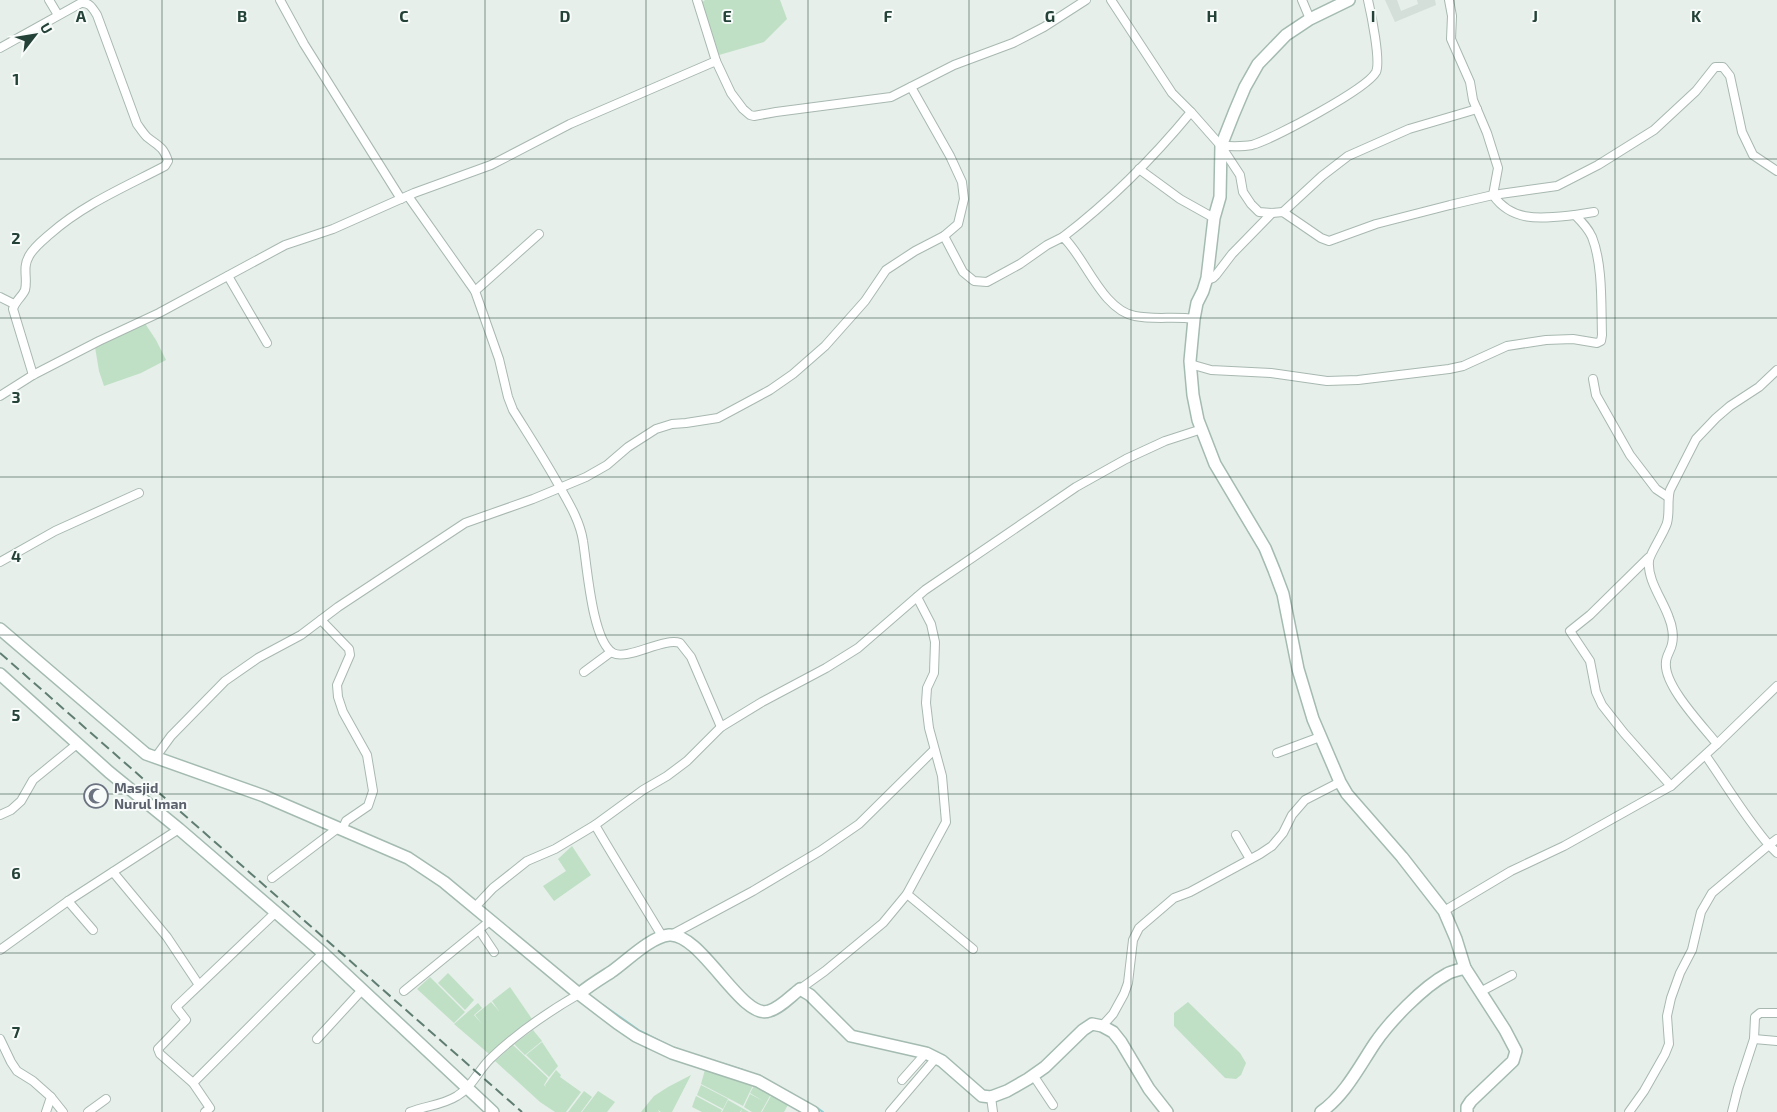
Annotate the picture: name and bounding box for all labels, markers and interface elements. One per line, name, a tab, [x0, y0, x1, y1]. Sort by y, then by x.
text: A	[76, 6, 87, 25]
text: B	[237, 6, 247, 25]
text: C	[399, 6, 409, 25]
text: D	[560, 6, 571, 25]
text: E	[722, 6, 732, 25]
text: F	[884, 6, 893, 25]
text: G	[1045, 6, 1055, 25]
text: H	[1206, 6, 1218, 25]
text: I	[1371, 6, 1375, 25]
text: J	[1532, 6, 1538, 25]
text: K	[1691, 6, 1702, 25]
north arrow	[10, 10, 60, 60]
text: U	[37, 20, 56, 37]
text: 1	[13, 69, 19, 88]
text: 2	[11, 228, 21, 247]
text: 3	[11, 387, 21, 406]
text: 4	[11, 546, 21, 565]
text: 5	[12, 705, 21, 724]
place label: Masjid Nurul Iman	[114, 779, 187, 812]
mosque icon: Masjid Nurul Iman	[83, 783, 109, 809]
text: 6	[11, 863, 21, 882]
text: 7	[12, 1022, 21, 1041]

